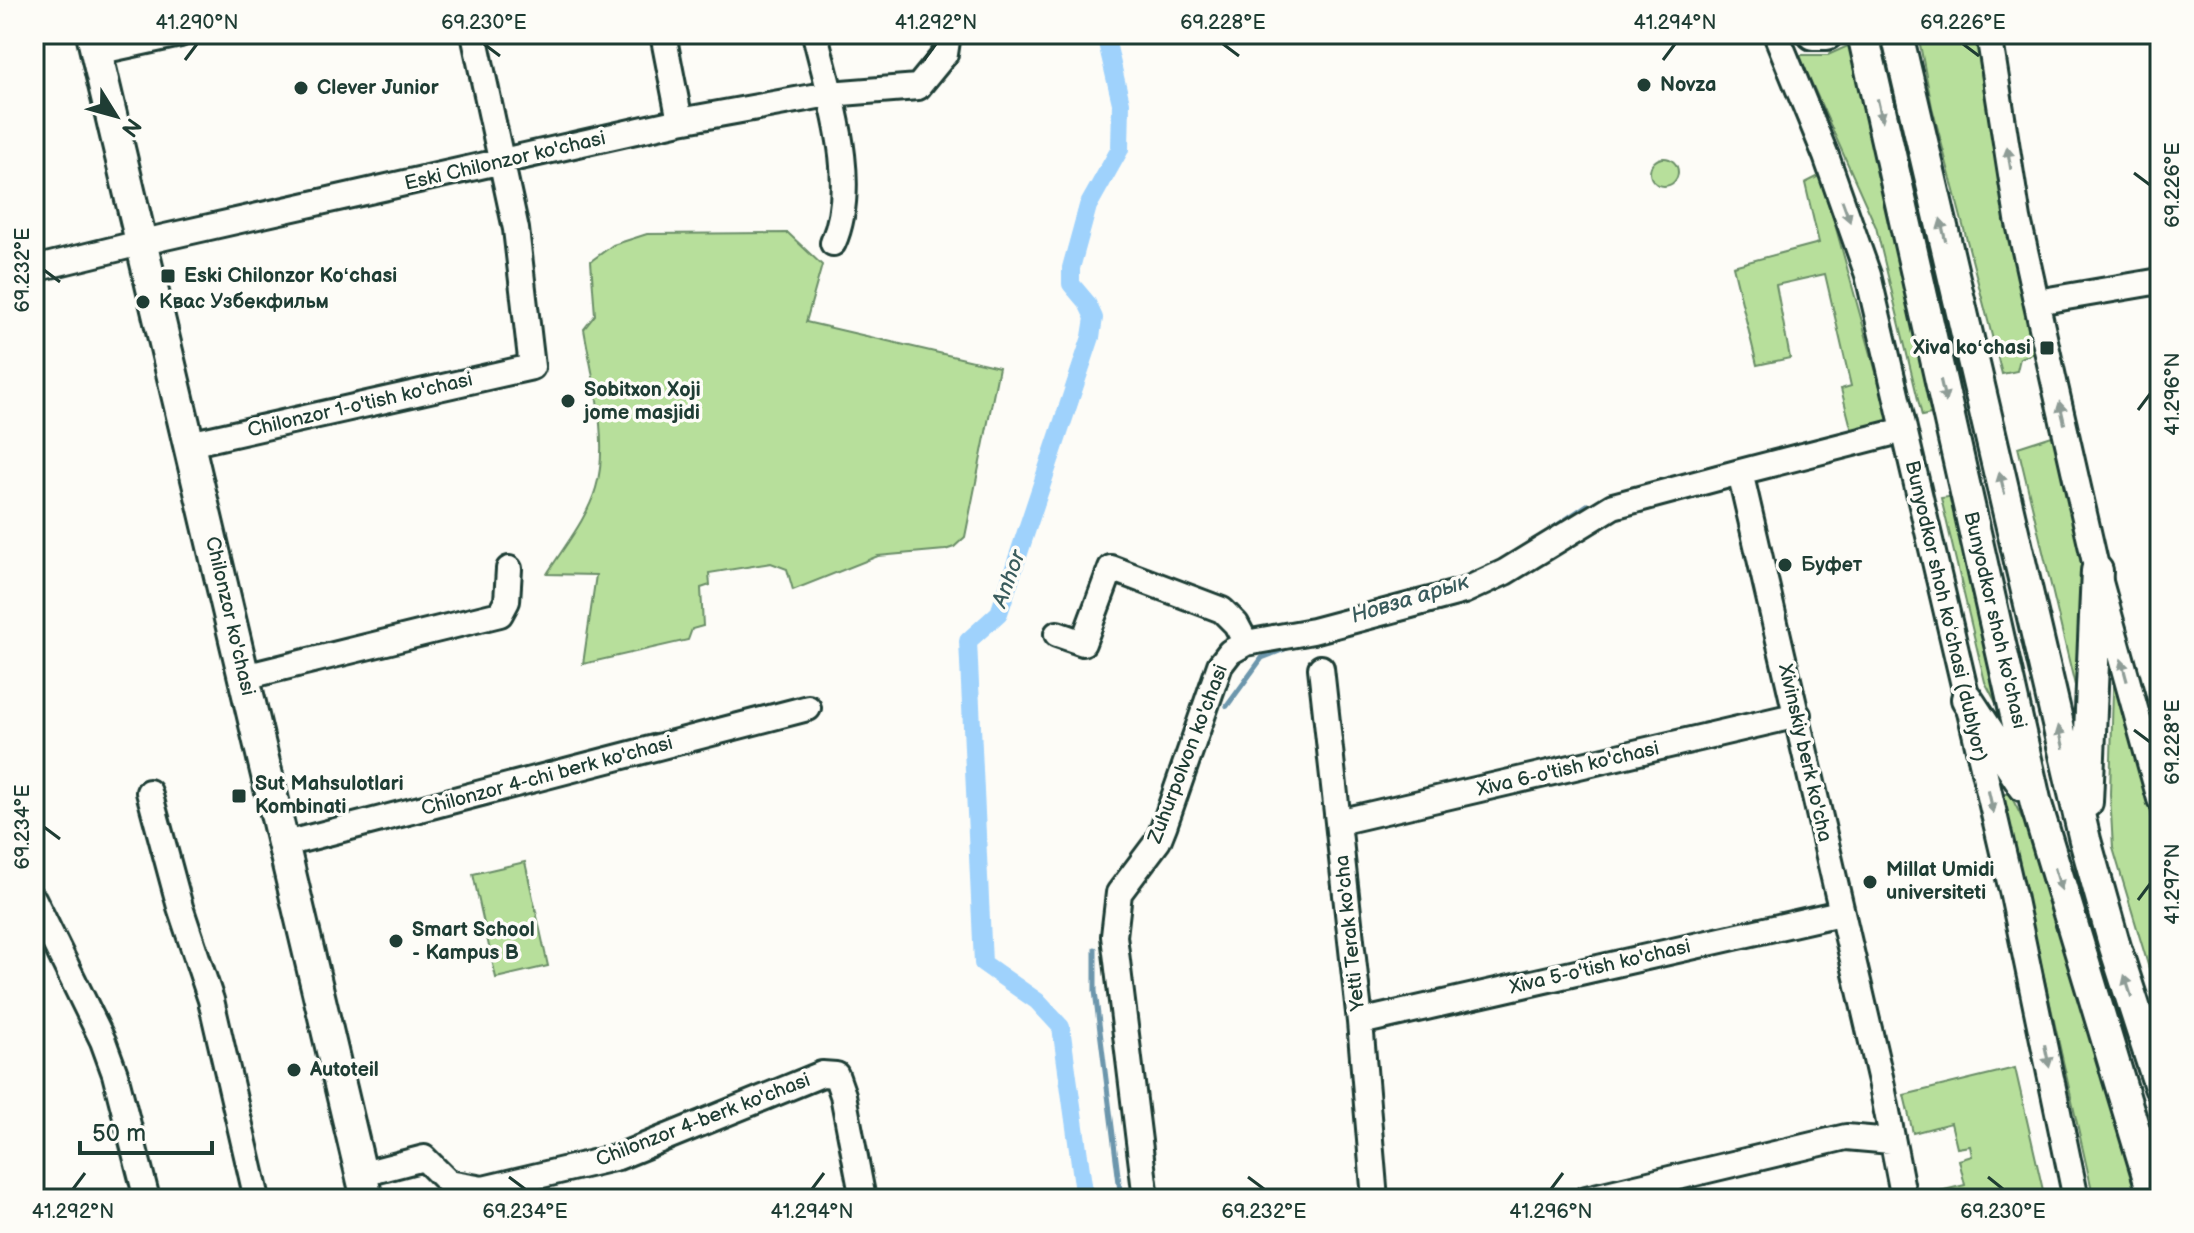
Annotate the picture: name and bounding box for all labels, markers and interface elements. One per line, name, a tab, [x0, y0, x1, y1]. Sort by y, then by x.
text: 41.290°N	[155, 11, 239, 35]
text: 69.230°E	[441, 11, 527, 35]
text: 41.292°N	[895, 11, 977, 35]
text: 69.228°E	[1180, 11, 1266, 35]
text: 41.294°N	[1634, 11, 1716, 35]
text: 69.226°E	[1920, 11, 2006, 35]
place label: Novza	[1660, 73, 1716, 97]
north arrow	[76, 76, 156, 156]
place label: Clever Junior	[317, 76, 440, 100]
marker: Novza	[1635, 76, 1653, 94]
marker: Clever Junior	[292, 79, 310, 97]
one-way arrow	[1874, 98, 1887, 123]
text: N	[115, 112, 147, 142]
street label: Eski Chilonzor ko'chasi	[402, 126, 608, 196]
text: 69.226°E	[2161, 142, 2185, 228]
one-way arrow	[2002, 146, 2014, 171]
one-way arrow	[1840, 199, 1853, 223]
one-way arrow	[1936, 218, 1949, 243]
text: 69.232°E	[11, 228, 35, 312]
place label: Eski Chilonzor Koʻchasi	[184, 264, 397, 288]
marker: Eski Chilonzor Koʻchasi	[159, 267, 177, 285]
place label: Квас Узбекфильм	[159, 290, 329, 314]
marker: Квас Узбекфильм	[134, 293, 152, 311]
place label: Xiva koʻchasi	[1913, 336, 2031, 360]
marker: Xiva koʻchasi	[2038, 339, 2056, 357]
text: 41.296°N	[2161, 352, 2185, 436]
street label: Chilonzor 1-o'tish ko'chasi	[245, 367, 475, 443]
place label: Sobitxon Xoji jome masjidi	[583, 378, 701, 425]
one-way arrow	[1937, 379, 1950, 404]
marker: Sobitxon Xoji jome masjidi	[559, 392, 577, 410]
one-way arrow	[2055, 400, 2067, 425]
street label: Bunyodkor shoh koʻchasi (dublyor)	[1900, 458, 1992, 764]
one-way arrow	[1995, 471, 2008, 496]
street label: Bunyodkor shoh ko'chasi	[1958, 509, 2032, 731]
street label: Chilonzor ko'chasi	[200, 534, 260, 698]
water label: Anhor	[986, 545, 1032, 612]
place label: Буфет	[1801, 553, 1863, 577]
marker: Буфет	[1776, 556, 1794, 574]
water label: Новза арык	[1348, 568, 1472, 630]
one-way arrow	[2118, 657, 2130, 682]
street label: Zuhurpolvon ko'chasi	[1142, 661, 1233, 848]
street label: Xivinskiy berk ko'cha	[1773, 661, 1837, 844]
text: 69.228°E	[2161, 699, 2185, 785]
one-way arrow	[2054, 724, 2067, 749]
street label: Chilonzor 4-chi berk ko'chasi	[419, 731, 675, 821]
street label: Xiva 6-o'tish ko'chasi	[1474, 736, 1661, 802]
place label: Sut Mahsulotlari Kombinati	[255, 772, 404, 819]
text: 69.234°E	[11, 784, 35, 870]
marker: Sut Mahsulotlari Kombinati	[230, 787, 248, 805]
one-way arrow	[1986, 789, 1998, 814]
text: 41.297°N	[2161, 843, 2185, 925]
street label: Yetti Terak ko'cha	[1330, 854, 1370, 1013]
place label: Millat Umidi universiteti	[1886, 858, 1995, 905]
one-way arrow	[2053, 867, 2065, 891]
marker: Millat Umidi universiteti	[1861, 873, 1879, 891]
place label: Smart School - Kampus B	[412, 918, 535, 965]
marker: Smart School - Kampus B	[387, 932, 405, 950]
street label: Xiva 5-o'tish ko'chasi	[1506, 934, 1693, 1000]
one-way arrow	[2121, 974, 2133, 998]
one-way arrow	[2041, 1044, 2053, 1069]
place label: Autoteil	[309, 1058, 379, 1082]
marker: Autoteil	[285, 1061, 303, 1079]
street label: Chilonzor 4-berk ko'chasi	[592, 1068, 814, 1172]
scale bar	[80, 1105, 212, 1155]
text: 50 m	[92, 1119, 146, 1148]
text: 41.292°N	[32, 1200, 114, 1224]
text: 69.234°E	[482, 1200, 568, 1224]
text: 41.294°N	[771, 1200, 853, 1224]
text: 69.232°E	[1222, 1200, 1306, 1224]
text: 41.296°N	[1509, 1200, 1593, 1224]
text: 69.230°E	[1960, 1200, 2046, 1224]

